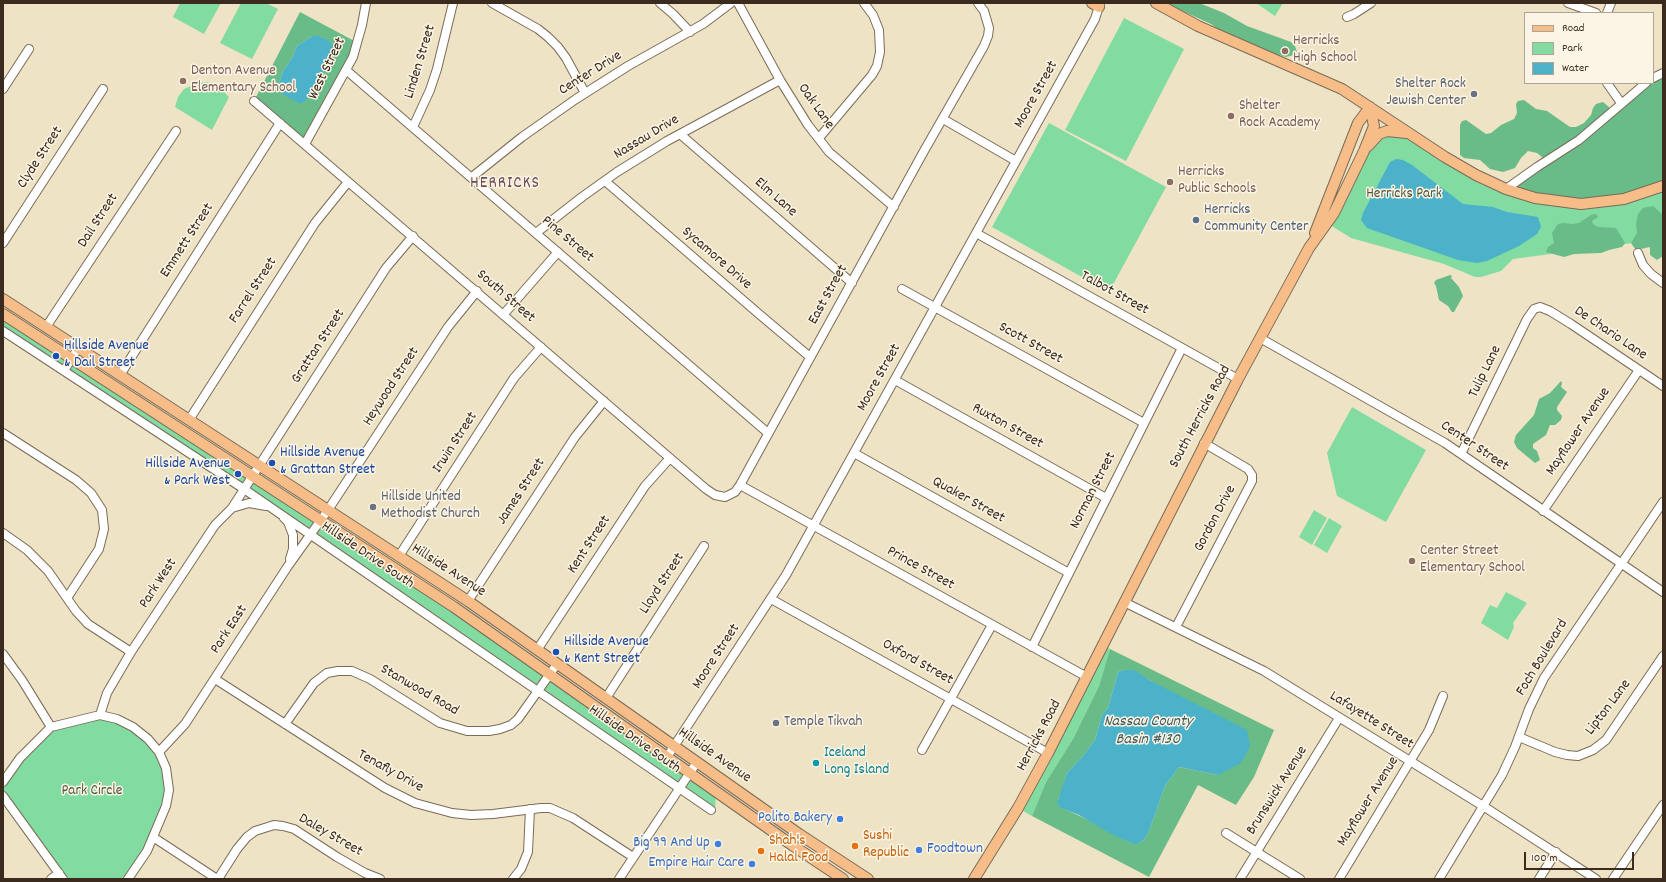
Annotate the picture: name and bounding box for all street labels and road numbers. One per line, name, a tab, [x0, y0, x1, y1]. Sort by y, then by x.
street label: Linden Street	[401, 23, 441, 101]
street label: West Street	[305, 35, 351, 103]
street label: Center Drive	[556, 48, 626, 100]
street label: Moore Street	[1011, 58, 1063, 132]
street label: Oak Lane	[793, 81, 837, 133]
street label: Nassau Drive	[611, 112, 683, 164]
street label: Clyde Street	[14, 124, 68, 192]
street label: Elm Lane	[750, 175, 800, 221]
street label: Dail Street	[75, 191, 123, 251]
street label: Emmett Street	[157, 200, 219, 282]
street label: Pine Street	[537, 213, 597, 267]
street label: Sycamore Drive	[677, 224, 755, 294]
street label: Farrel Street	[226, 255, 282, 327]
street label: East Street	[805, 262, 853, 328]
street label: South Street	[472, 267, 538, 327]
street label: Talbot Street	[1077, 268, 1151, 320]
street label: De Chario Lane	[1570, 303, 1650, 365]
street label: Grattan Street	[288, 306, 350, 388]
street label: Scott Street	[995, 319, 1065, 369]
street label: Moore Street	[854, 341, 906, 415]
street label: Tulip Lane	[1466, 343, 1506, 401]
street label: Heywood Street	[360, 344, 424, 430]
street label: South Herricks Road	[1166, 363, 1236, 471]
street label: Mayflower Avenue	[1543, 385, 1615, 479]
street label: Ruxton Street	[968, 400, 1046, 454]
street label: Irwin Street	[430, 409, 482, 477]
street label: Center Street	[1436, 418, 1512, 476]
street label: Norman Street	[1067, 450, 1121, 532]
street label: James Street	[494, 455, 550, 529]
street label: Quaker Street	[928, 474, 1008, 528]
street label: Gordon Drive	[1191, 483, 1241, 555]
street label: Kent Street	[565, 512, 615, 578]
street label: Hillside Drive South	[317, 518, 417, 594]
street label: Hillside Avenue	[408, 540, 488, 602]
street label: Prince Street	[883, 543, 957, 595]
street label: Lloyd Street	[637, 550, 689, 618]
street label: Park West	[136, 556, 182, 612]
street label: Park East	[208, 602, 252, 658]
street label: Foch Boulevard	[1513, 617, 1573, 699]
street label: Moore Street	[689, 621, 745, 693]
street label: Oxford Street	[878, 636, 956, 690]
street label: Stanwood Road	[377, 661, 461, 721]
street label: Lipton Lane	[1582, 677, 1636, 739]
street label: Lafayette Street	[1326, 688, 1416, 754]
street label: Herricks Road	[1014, 697, 1066, 775]
street label: Hillside Drive South	[585, 702, 683, 778]
street label: Hillside Avenue	[674, 724, 754, 788]
street label: Brunswick Avenue	[1243, 743, 1313, 839]
street label: Tenafly Drive	[354, 747, 426, 797]
street label: Mayflower Avenue	[1334, 754, 1404, 850]
street label: Daley Street	[295, 810, 365, 862]

